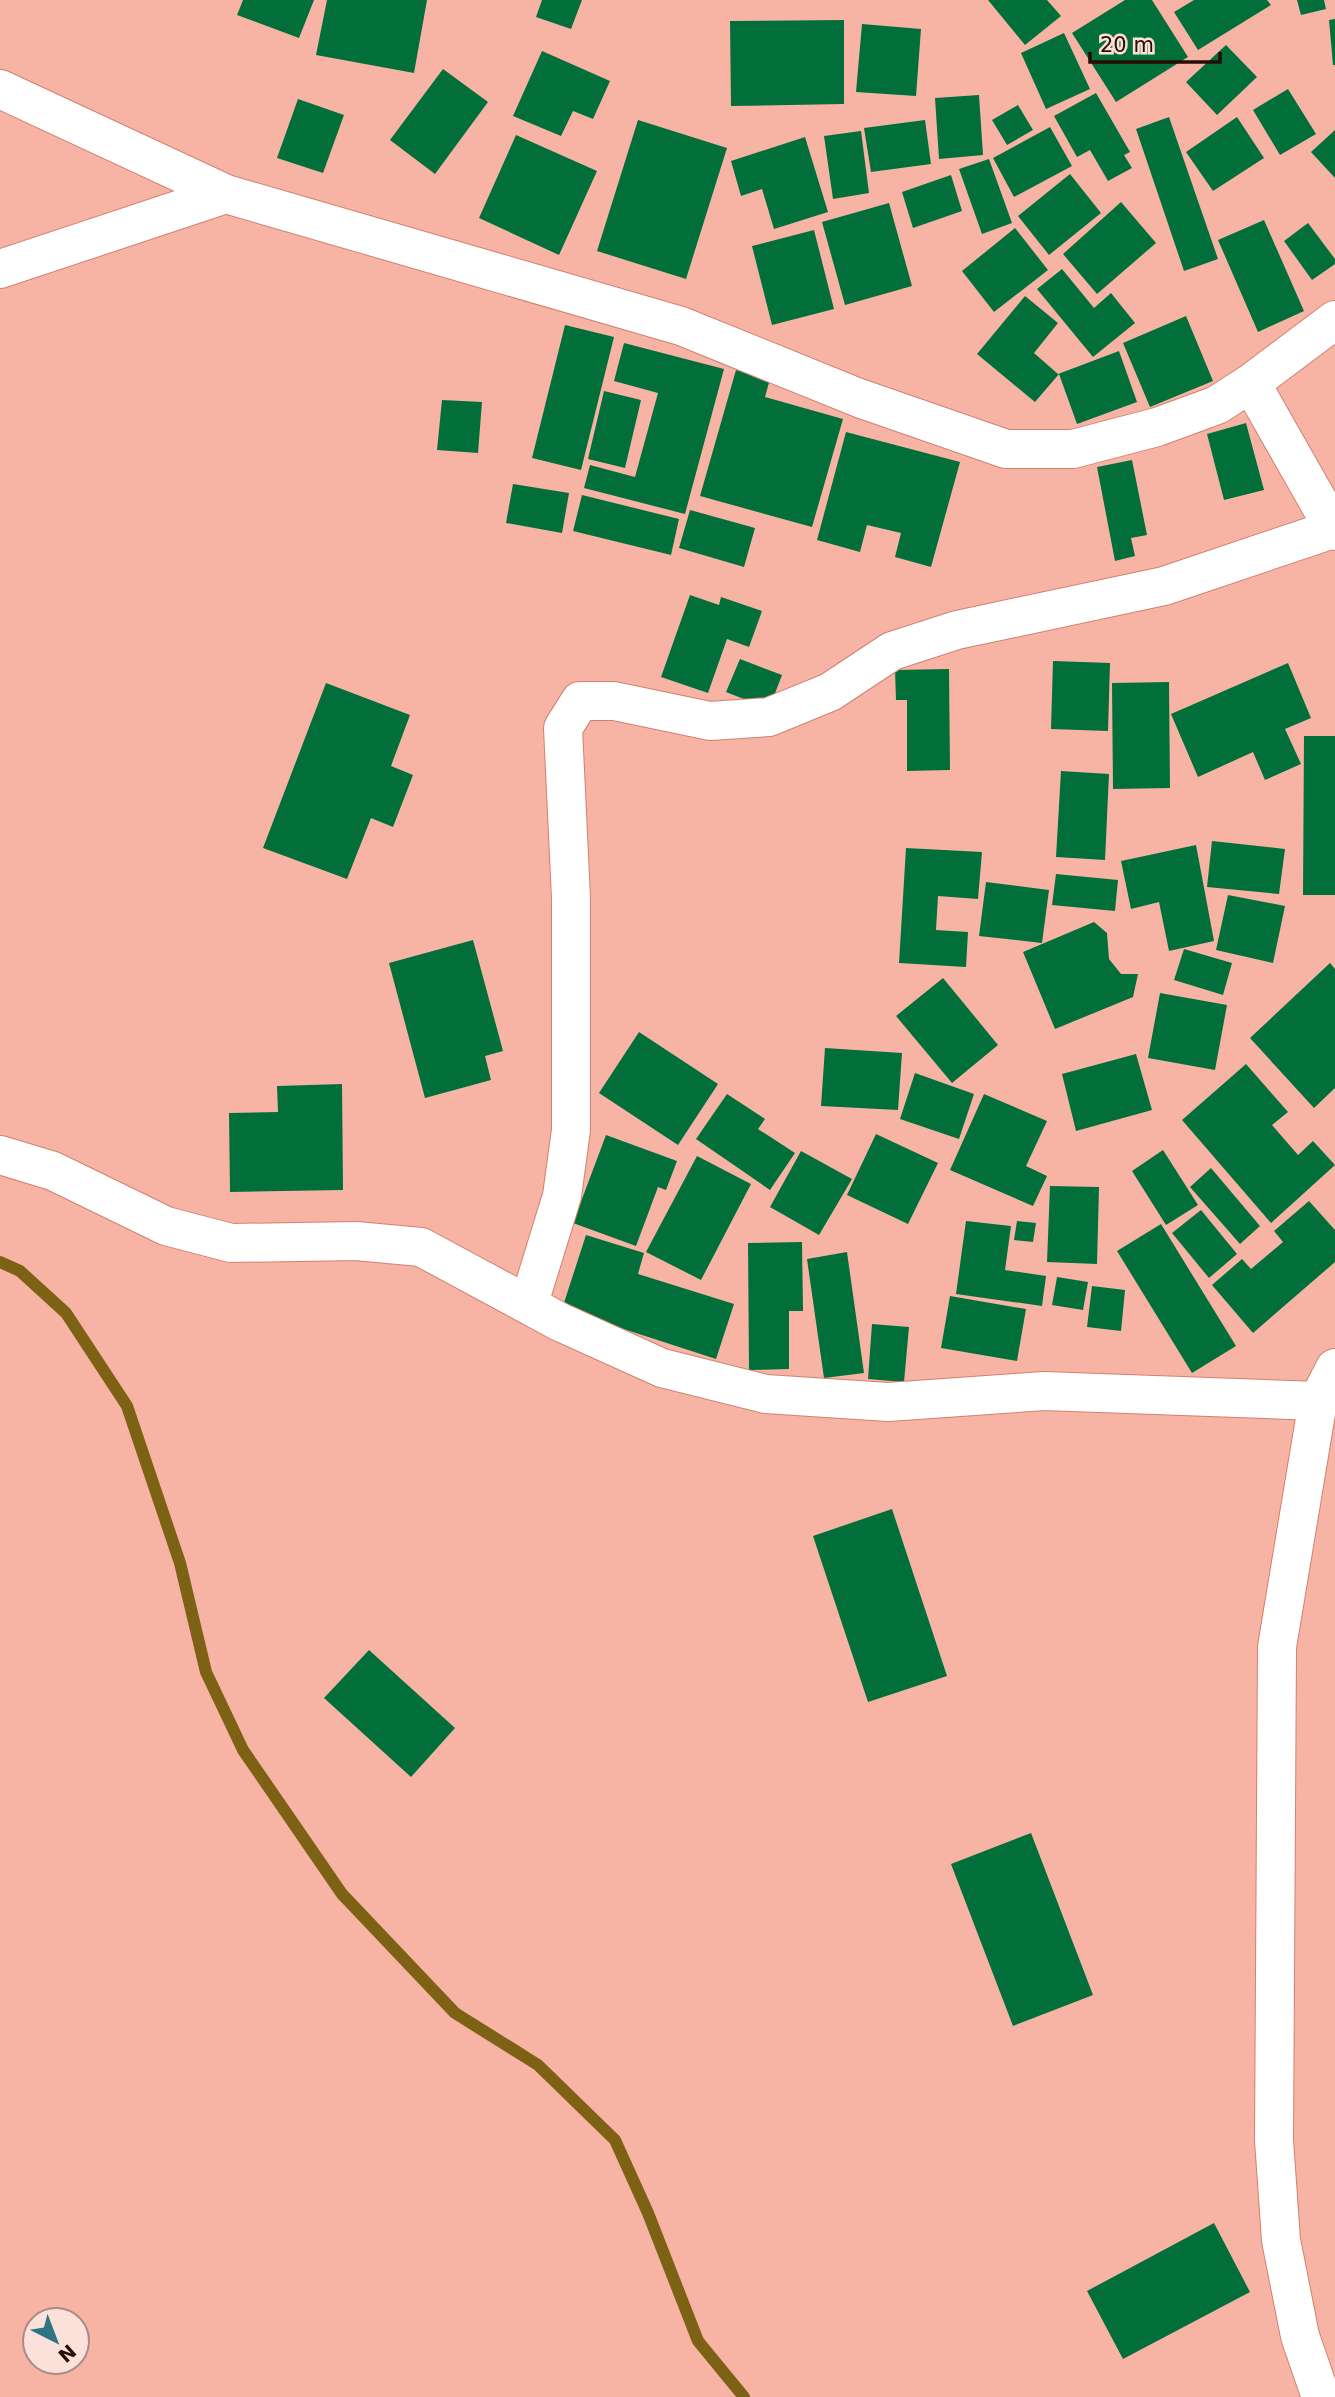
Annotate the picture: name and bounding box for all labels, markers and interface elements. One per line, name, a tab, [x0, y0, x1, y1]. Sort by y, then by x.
scale bar	[1090, 21, 1220, 65]
text: 20 m	[1100, 33, 1154, 57]
north arrow	[21, 2306, 91, 2376]
text: N	[54, 2340, 81, 2367]

